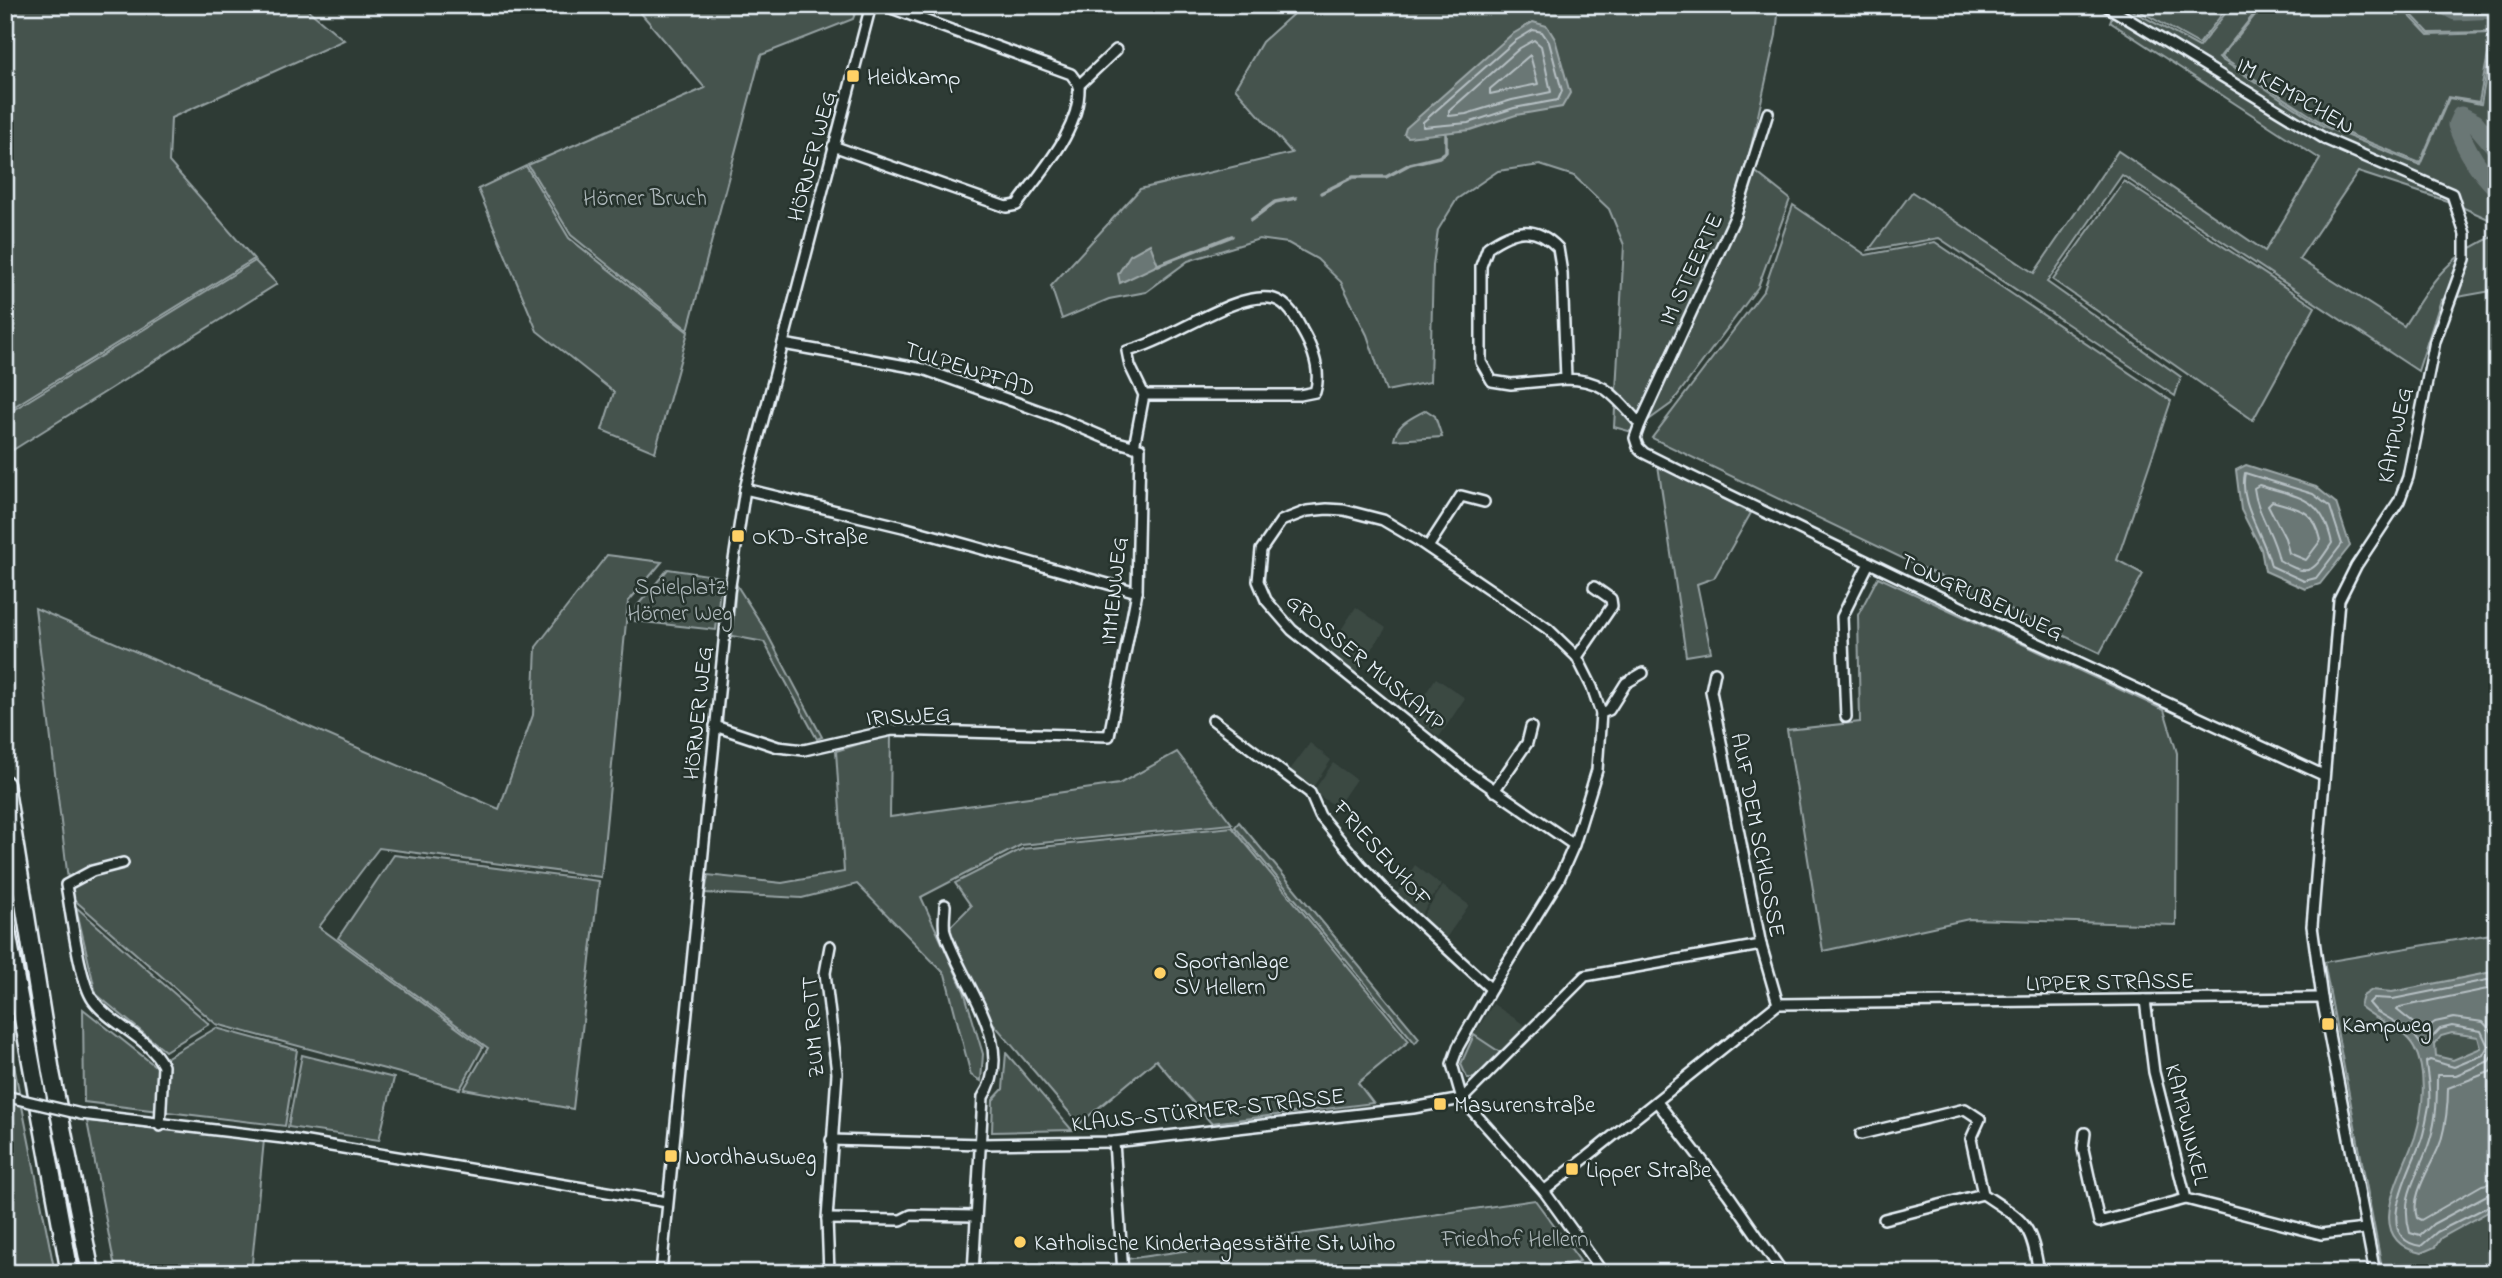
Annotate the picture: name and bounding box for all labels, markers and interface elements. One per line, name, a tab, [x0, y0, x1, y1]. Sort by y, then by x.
street label: IM KEMPCHEN	[2230, 50, 2360, 144]
place label: Heidkamp	[867, 62, 961, 95]
marker: Heidkamp	[845, 68, 861, 84]
street label: HÖRNER WEG	[780, 88, 847, 226]
park label: Hörner Bruch	[583, 183, 707, 216]
street label: IM STEERTE	[1652, 208, 1733, 332]
street label: TULPENPFAD	[900, 334, 1039, 407]
street label: KAMPWEG	[2370, 384, 2423, 487]
place label: OKD-Straße	[752, 522, 869, 555]
marker: OKD-Straße	[730, 528, 746, 544]
street label: IMMENWEG	[1093, 535, 1138, 647]
street label: TONGRUBENWEG	[1894, 546, 2068, 651]
park label: Spielplatz Hörner Weg	[627, 572, 733, 632]
street label: GROSSER MUSKAMP	[1278, 586, 1451, 740]
street label: HÖRNER WEG	[676, 645, 723, 782]
street label: IRISWEG	[865, 699, 951, 736]
street label: AUF DEM SCHLOSSE	[1721, 730, 1793, 941]
street label: FRIESENHOF	[1323, 793, 1438, 916]
place label: Sportanlage SV Hellern	[1174, 946, 1289, 1005]
marker: Sportanlage SV Hellern	[1152, 965, 1168, 981]
street label: LIPPER STRASSE	[2026, 966, 2195, 1001]
street label: ZUM ROTT	[794, 975, 835, 1079]
place label: Kampweg	[2342, 1010, 2432, 1044]
marker: Kampweg	[2320, 1016, 2336, 1032]
street label: KAMPWINKEL	[2155, 1061, 2217, 1189]
street label: KLAUS-STÜRMER-STRASSE	[1070, 1081, 1346, 1142]
place label: Masurenstraße	[1454, 1090, 1596, 1123]
marker: Masurenstraße	[1432, 1096, 1448, 1112]
place label: Nordhausweg	[685, 1142, 816, 1176]
marker: Nordhausweg	[663, 1148, 679, 1164]
place label: Lipper Straße	[1586, 1155, 1712, 1188]
marker: Lipper Straße	[1564, 1161, 1580, 1177]
park label: Friedhof Hellern	[1440, 1224, 1589, 1257]
place label: Katholische Kindertagesstätte St. Wiho	[1034, 1228, 1395, 1262]
marker: Katholische Kindertagesstätte St. Wiho	[1012, 1234, 1028, 1250]

